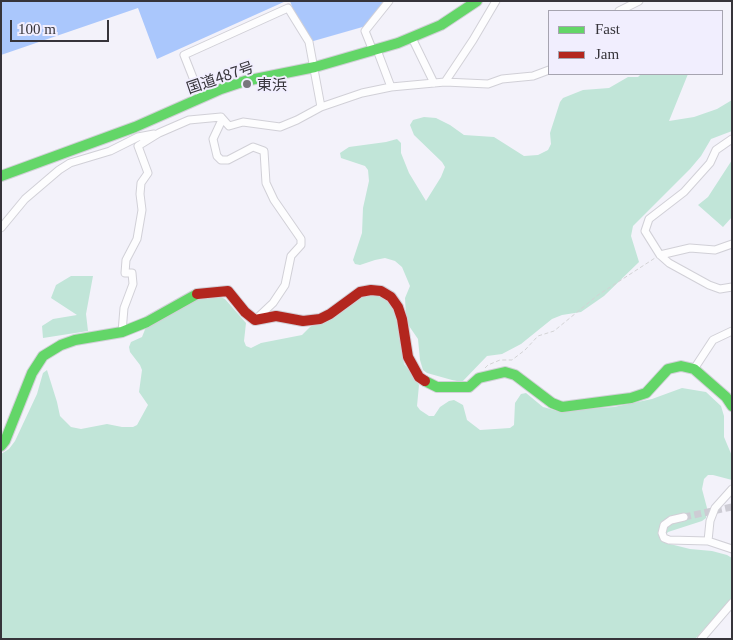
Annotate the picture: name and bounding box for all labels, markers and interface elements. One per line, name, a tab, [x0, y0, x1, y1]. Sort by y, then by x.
scale bar	[12, 10, 111, 42]
legend	[548, 10, 723, 75]
text: 100 m	[18, 21, 56, 37]
text: Fast	[595, 21, 620, 37]
text: Jam	[595, 46, 619, 62]
street label: 国道487号	[184, 57, 256, 97]
place label: 東浜	[257, 75, 287, 93]
marker: 東浜	[241, 78, 253, 90]

